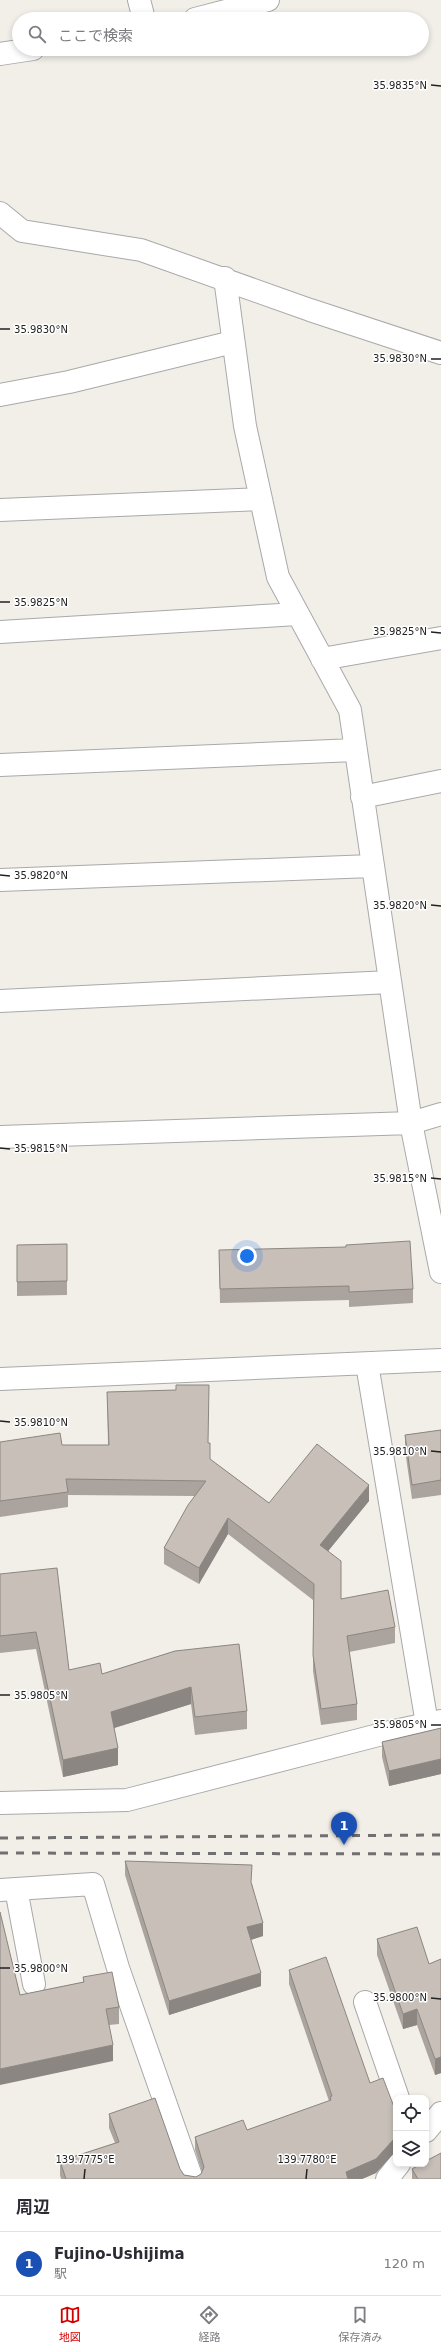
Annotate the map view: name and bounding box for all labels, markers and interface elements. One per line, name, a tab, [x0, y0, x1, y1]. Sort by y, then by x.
search box	[12, 12, 429, 56]
icon: search	[26, 23, 48, 45]
text: ここで検索	[58, 27, 133, 45]
text: 35.9835°N	[373, 80, 427, 91]
text: 35.9830°N	[14, 324, 68, 335]
text: 35.9830°N	[373, 353, 427, 364]
text: 35.9825°N	[14, 597, 68, 608]
text: 35.9825°N	[373, 626, 427, 637]
text: 35.9820°N	[14, 870, 68, 881]
text: 35.9820°N	[373, 900, 427, 911]
text: 35.9815°N	[14, 1143, 68, 1154]
text: 35.9815°N	[373, 1173, 427, 1184]
your location	[237, 1246, 257, 1266]
text: 35.9810°N	[14, 1417, 68, 1428]
text: 35.9810°N	[373, 1446, 427, 1457]
text: 35.9805°N	[14, 1690, 68, 1701]
text: 35.9805°N	[373, 1719, 427, 1730]
pin: 1	[331, 1812, 357, 1845]
text: 35.9800°N	[14, 1963, 68, 1974]
text: 35.9800°N	[373, 1992, 427, 2003]
map controls	[393, 2095, 429, 2167]
button: locate	[393, 2095, 429, 2131]
button: layers	[393, 2131, 429, 2167]
text: 139.7775°E	[55, 2154, 115, 2165]
text: 139.7780°E	[277, 2154, 337, 2165]
text: 周辺	[16, 2197, 50, 2217]
text: Fujino-Ushijima	[54, 2245, 185, 2263]
text: 1	[24, 2256, 34, 2271]
text: 120 m	[383, 2256, 425, 2271]
text: 駅	[54, 2266, 67, 2281]
tab: 地図	[59, 2304, 81, 2344]
tab: 経路	[198, 2304, 220, 2344]
tab: 保存済み	[338, 2304, 382, 2344]

